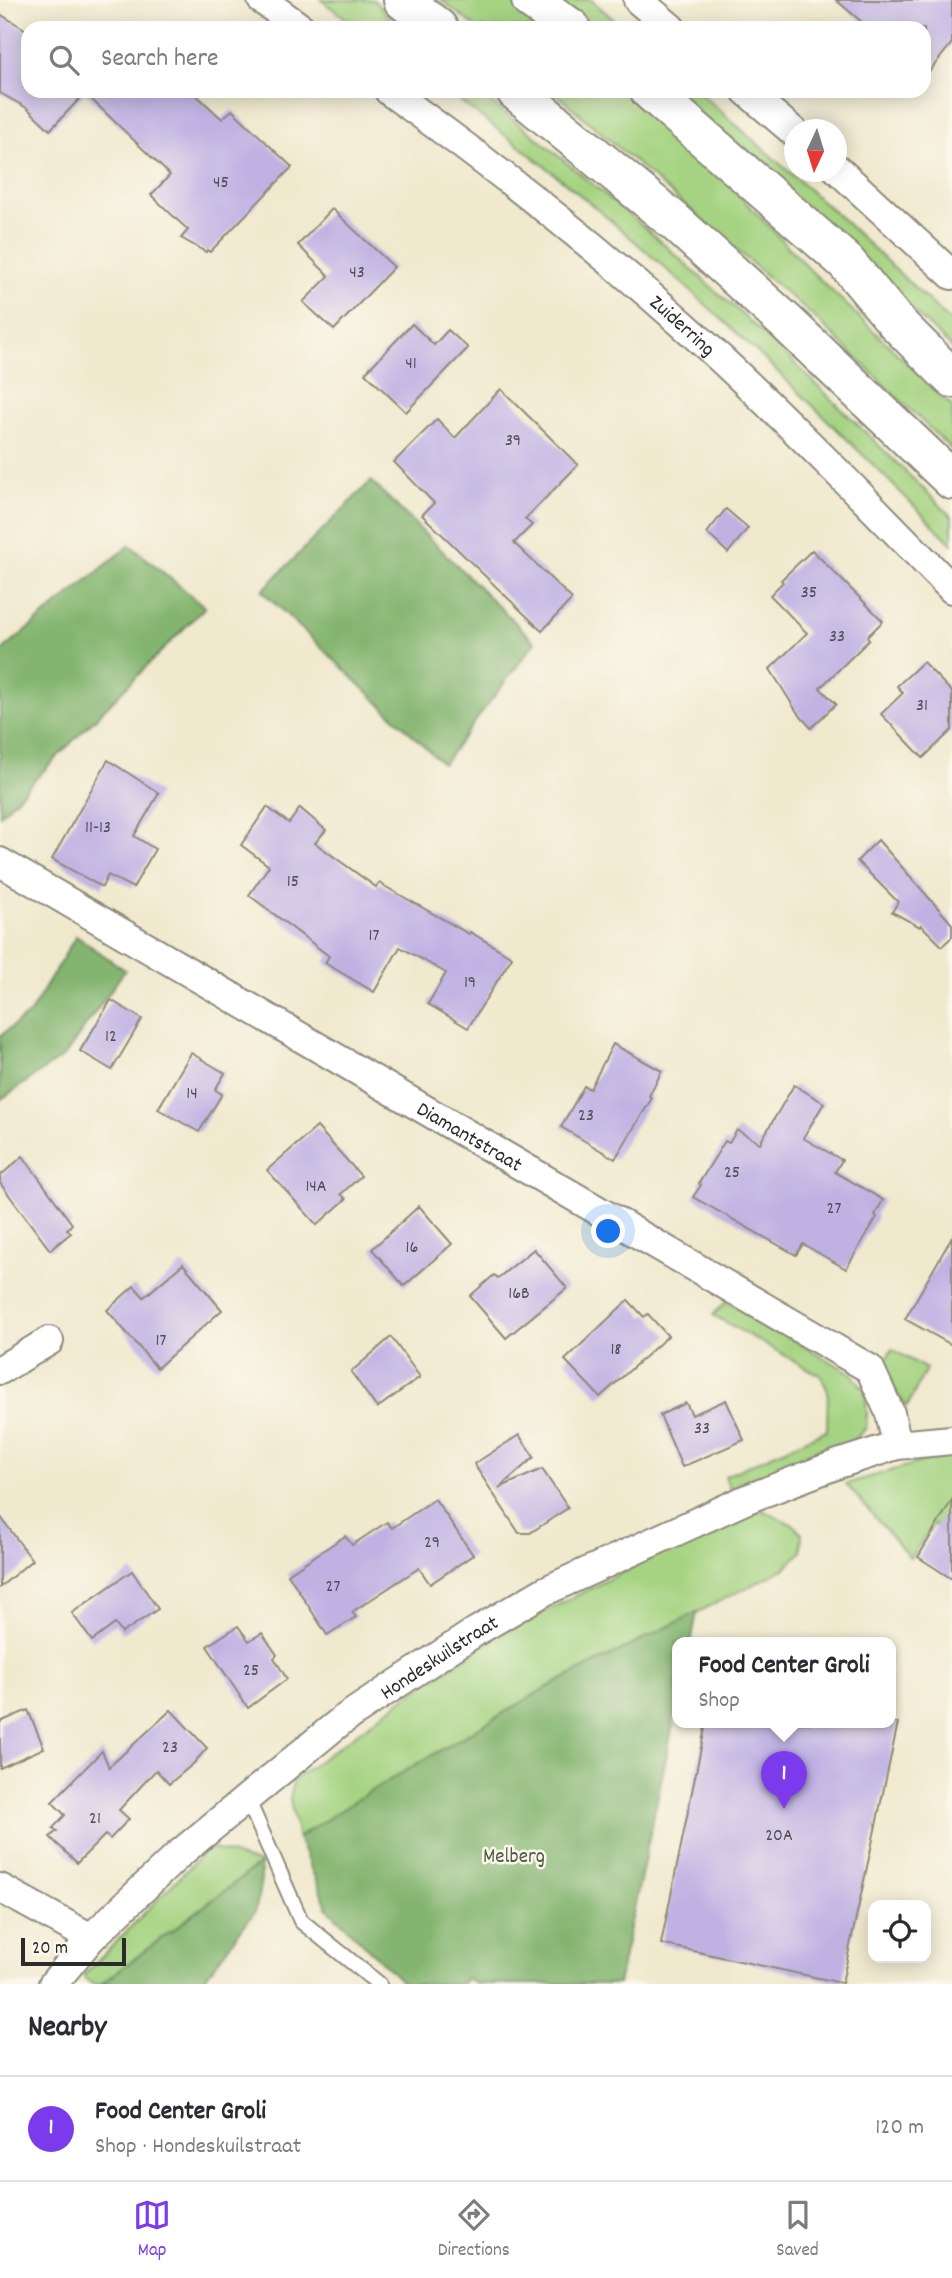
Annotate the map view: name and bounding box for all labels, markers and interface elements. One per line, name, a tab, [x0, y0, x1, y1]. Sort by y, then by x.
search box	[21, 21, 931, 98]
icon: search	[45, 41, 83, 79]
text: Search here	[101, 41, 219, 78]
north arrow	[784, 119, 847, 182]
house number: 45	[213, 171, 229, 196]
house number: 43	[349, 261, 365, 286]
street label: Zuiderring	[642, 289, 721, 365]
house number: 41	[405, 352, 417, 377]
house number: 39	[505, 429, 521, 454]
house number: 35	[801, 581, 817, 606]
house number: 33	[829, 625, 845, 650]
house number: 31	[916, 694, 928, 719]
house number: 11-13	[85, 816, 111, 841]
house number: 15	[287, 870, 299, 895]
house number: 17	[369, 924, 380, 949]
house number: 19	[464, 971, 476, 996]
house number: 12	[105, 1025, 117, 1050]
house number: 14	[186, 1082, 198, 1107]
street label: Diamantstraat	[410, 1096, 527, 1181]
house number: 23	[578, 1104, 594, 1129]
house number: 25	[724, 1161, 740, 1186]
house number: 14A	[305, 1175, 327, 1200]
house number: 27	[827, 1197, 841, 1222]
your location	[591, 1214, 625, 1248]
house number: 16	[406, 1236, 418, 1261]
house number: 16B	[508, 1282, 530, 1307]
house number: 17	[156, 1329, 167, 1354]
house number: 18	[610, 1338, 622, 1363]
house number: 33	[694, 1417, 710, 1442]
house number: 29	[424, 1531, 440, 1556]
house number: 27	[326, 1575, 340, 1600]
street label: Hondeskuilstraat	[375, 1609, 505, 1709]
popup	[672, 1637, 896, 1728]
text: Food Center Groli	[698, 1648, 870, 1685]
house number: 25	[243, 1659, 259, 1684]
text: Shop	[698, 1685, 740, 1718]
house number: 23	[162, 1736, 178, 1761]
pin: 1	[761, 1751, 807, 1809]
house number: 21	[89, 1807, 101, 1832]
house number: 20A	[765, 1824, 793, 1849]
park label: Melberg	[483, 1843, 545, 1873]
map controls	[868, 1900, 931, 1963]
button: locate	[868, 1900, 931, 1963]
scale bar	[21, 1935, 126, 1967]
text: 20 m	[32, 1936, 68, 1963]
text: Nearby	[28, 2008, 106, 2051]
text: Food Center Groli	[95, 2094, 266, 2131]
text: 1	[48, 2112, 54, 2145]
text: 120 m	[875, 2112, 924, 2145]
text: Shop · Hondeskuilstraat	[95, 2131, 301, 2164]
tab: Map	[133, 2196, 171, 2265]
tab: Directions	[438, 2196, 510, 2265]
tab: Saved	[776, 2196, 819, 2265]

